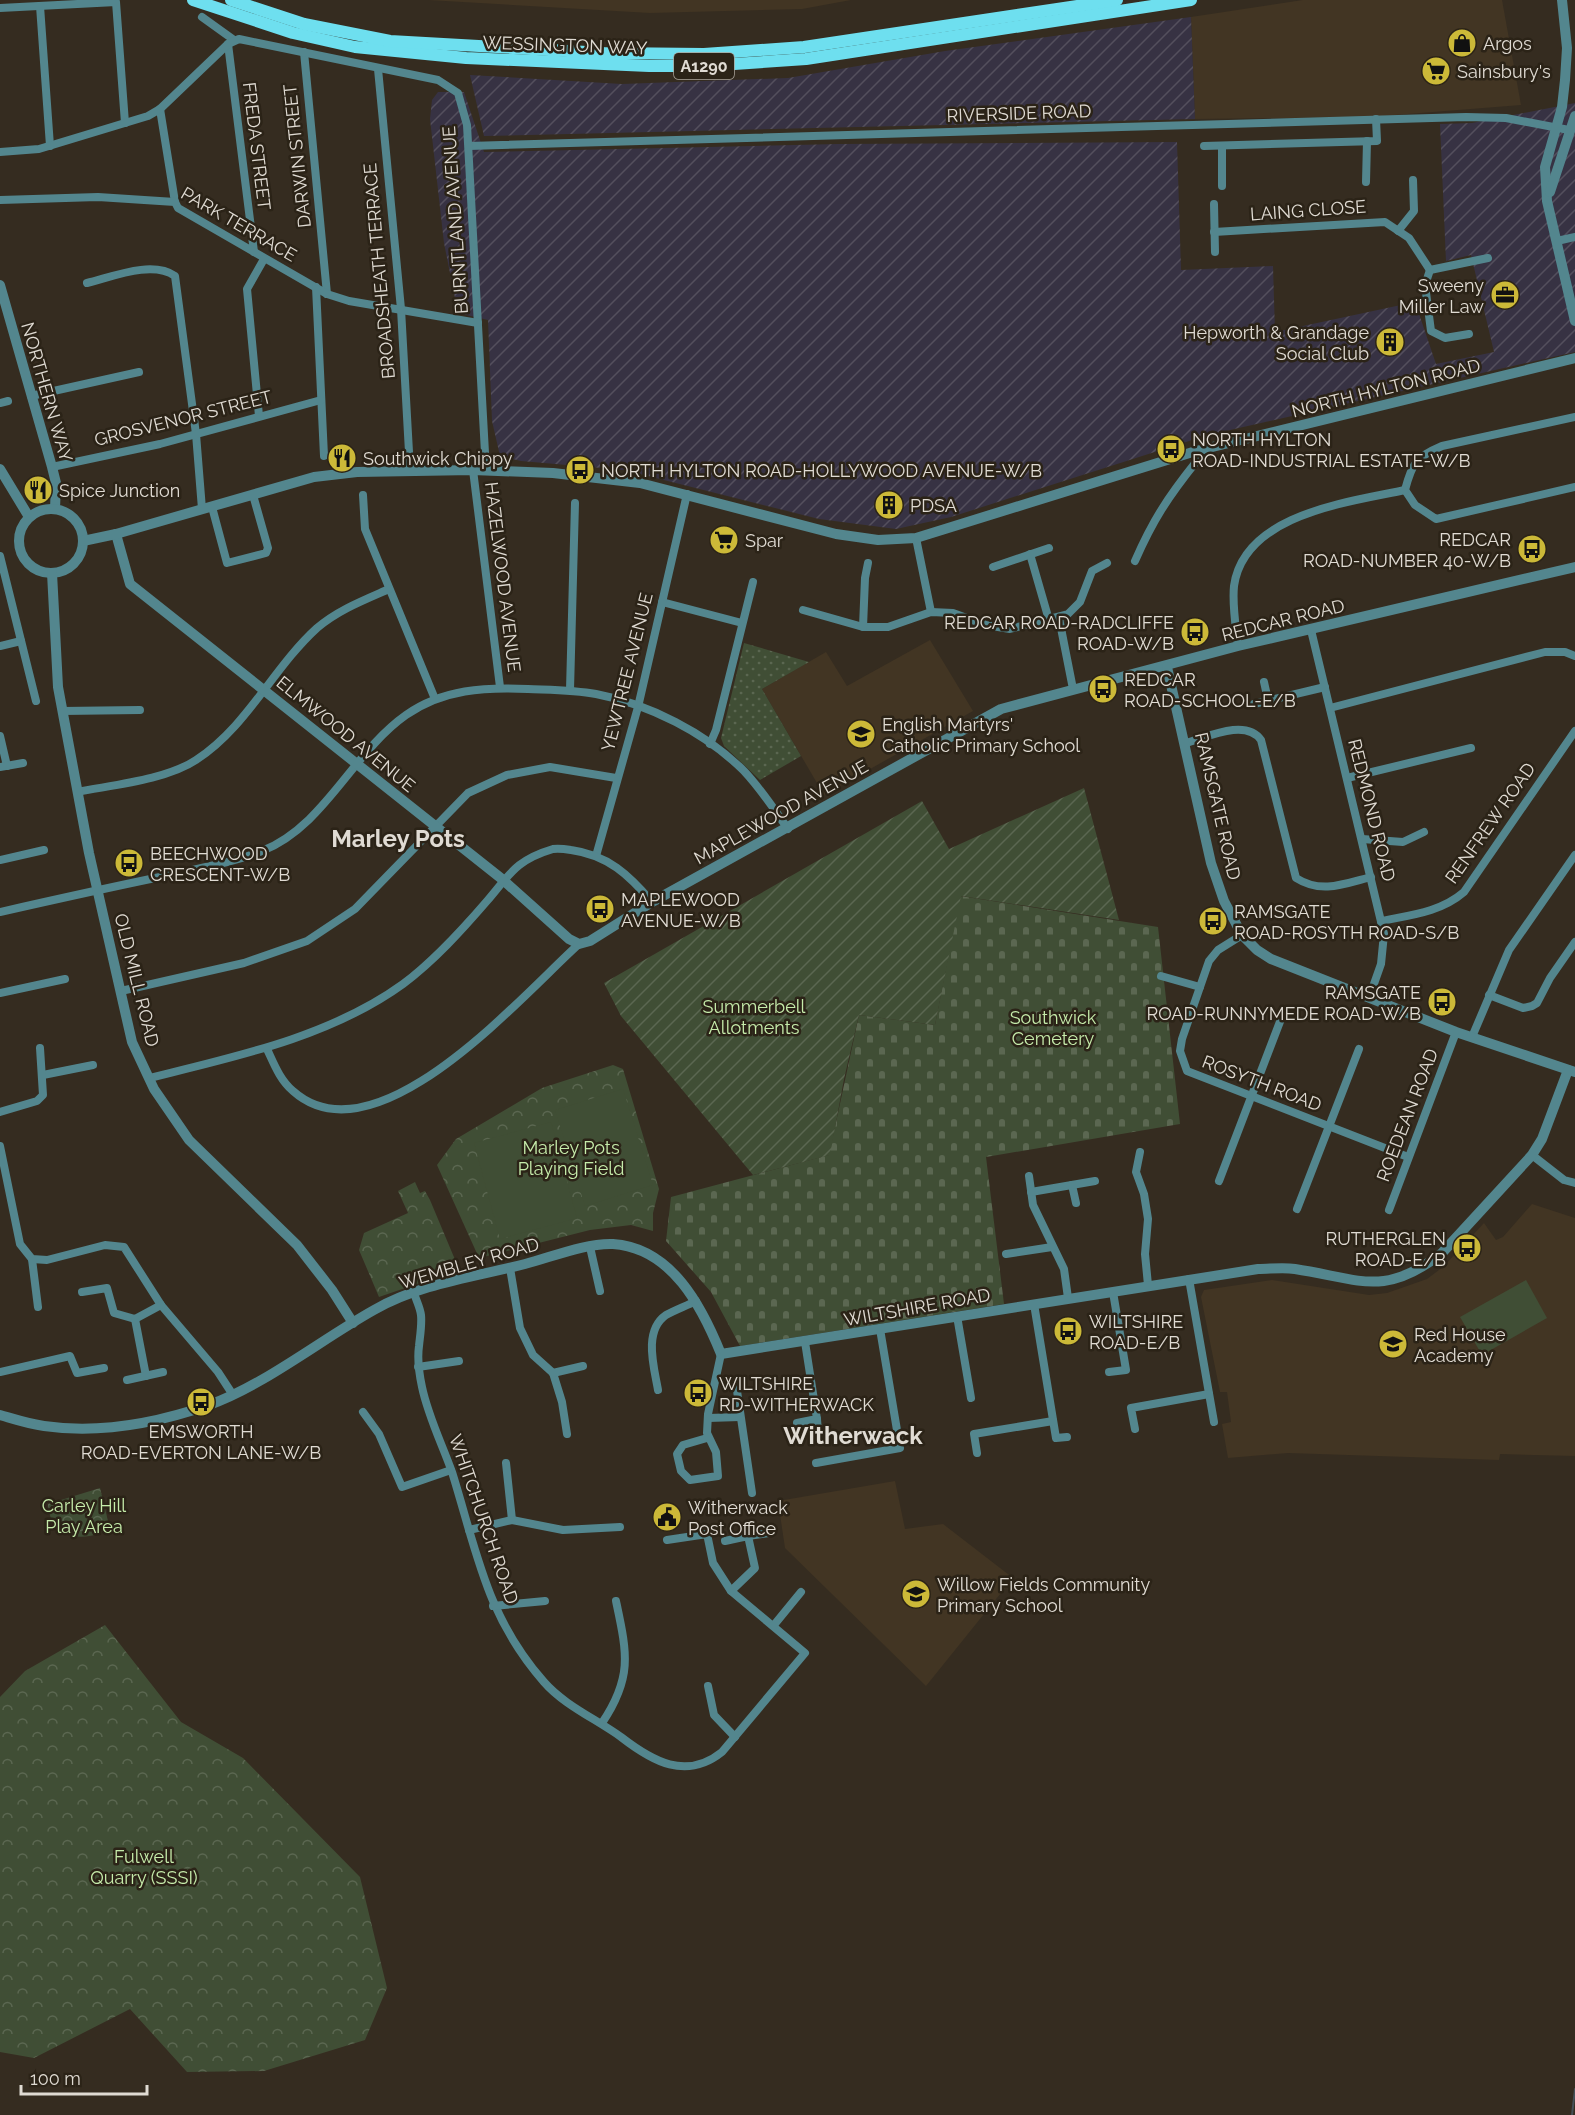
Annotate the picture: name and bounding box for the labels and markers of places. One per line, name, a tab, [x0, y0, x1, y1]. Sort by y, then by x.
shop icon: Argos	[1446, 27, 1478, 59]
place label: Argos	[1483, 33, 1532, 54]
supermarket icon: Sainsbury's	[1420, 55, 1452, 87]
place label: Sainsbury's	[1457, 61, 1551, 82]
place label: Sweeny Miller Law	[1399, 275, 1484, 317]
office icon: Sweeny Miller Law	[1489, 279, 1521, 311]
place label: Hepworth & Grandage Social Club	[1183, 322, 1369, 364]
building icon: Hepworth & Grandage Social Club	[1374, 326, 1406, 358]
place label: NORTH HYLTON ROAD-INDUSTRIAL ESTATE-W/B	[1192, 429, 1471, 471]
bus stop icon: NORTH HYLTON ROAD-INDUSTRIAL ESTATE-W/B	[1155, 433, 1187, 465]
restaurant icon: Southwick Chippy	[326, 442, 358, 474]
place label: Southwick Chippy	[363, 448, 513, 469]
bus stop icon: NORTH HYLTON ROAD-HOLLYWOOD AVENUE-W/B	[564, 454, 596, 486]
place label: NORTH HYLTON ROAD-HOLLYWOOD AVENUE-W/B	[601, 460, 1042, 481]
restaurant icon: Spice Junction	[22, 474, 54, 506]
place label: Spice Junction	[59, 480, 180, 501]
building icon: PDSA	[873, 489, 905, 521]
place label: PDSA	[910, 495, 957, 516]
supermarket icon: Spar	[708, 524, 740, 556]
place label: REDCAR ROAD-NUMBER 40-W/B	[1303, 529, 1511, 571]
place label: Spar	[745, 530, 784, 551]
bus stop icon: REDCAR ROAD-NUMBER 40-W/B	[1516, 533, 1548, 565]
place label: REDCAR ROAD-RADCLIFFE ROAD-W/B	[944, 612, 1174, 654]
bus stop icon: REDCAR ROAD-RADCLIFFE ROAD-W/B	[1179, 616, 1211, 648]
place label: REDCAR ROAD-SCHOOL-E/B	[1124, 669, 1296, 711]
bus stop icon: REDCAR ROAD-SCHOOL-E/B	[1087, 673, 1119, 705]
place label: English Martyrs' Catholic Primary School	[882, 714, 1080, 756]
school or university icon: English Martyrs' Catholic Primary School	[845, 718, 877, 750]
place label: BEECHWOOD CRESCENT-W/B	[150, 843, 290, 885]
bus stop icon: BEECHWOOD CRESCENT-W/B	[113, 847, 145, 879]
place label: MAPLEWOOD AVENUE-W/B	[621, 889, 741, 931]
bus stop icon: MAPLEWOOD AVENUE-W/B	[584, 893, 616, 925]
place label: RAMSGATE ROAD-ROSYTH ROAD-S/B	[1234, 901, 1459, 943]
bus stop icon: RAMSGATE ROAD-ROSYTH ROAD-S/B	[1197, 905, 1229, 937]
place label: RAMSGATE ROAD-RUNNYMEDE ROAD-W/B	[1146, 982, 1421, 1024]
bus stop icon: RAMSGATE ROAD-RUNNYMEDE ROAD-W/B	[1426, 986, 1458, 1018]
place label: RUTHERGLEN ROAD-E/B	[1325, 1228, 1446, 1270]
bus stop icon: RUTHERGLEN ROAD-E/B	[1451, 1232, 1483, 1264]
place label: WILTSHIRE ROAD-E/B	[1089, 1311, 1183, 1353]
bus stop icon: WILTSHIRE ROAD-E/B	[1052, 1315, 1084, 1347]
place label: Red House Academy	[1414, 1324, 1506, 1366]
school or university icon: Red House Academy	[1377, 1328, 1409, 1360]
place label: WILTSHIRE RD-WITHERWACK	[719, 1373, 874, 1415]
bus stop icon: WILTSHIRE RD-WITHERWACK	[682, 1377, 714, 1409]
bus stop icon: EMSWORTH ROAD-EVERTON LANE-W/B	[185, 1386, 217, 1418]
place label: EMSWORTH ROAD-EVERTON LANE-W/B	[81, 1421, 321, 1463]
place label: Witherwack Post Office	[688, 1497, 788, 1539]
public building icon: Witherwack Post Office	[651, 1501, 683, 1533]
place label: Willow Fields Community Primary School	[937, 1574, 1150, 1616]
school or university icon: Willow Fields Community Primary School	[900, 1578, 932, 1610]

